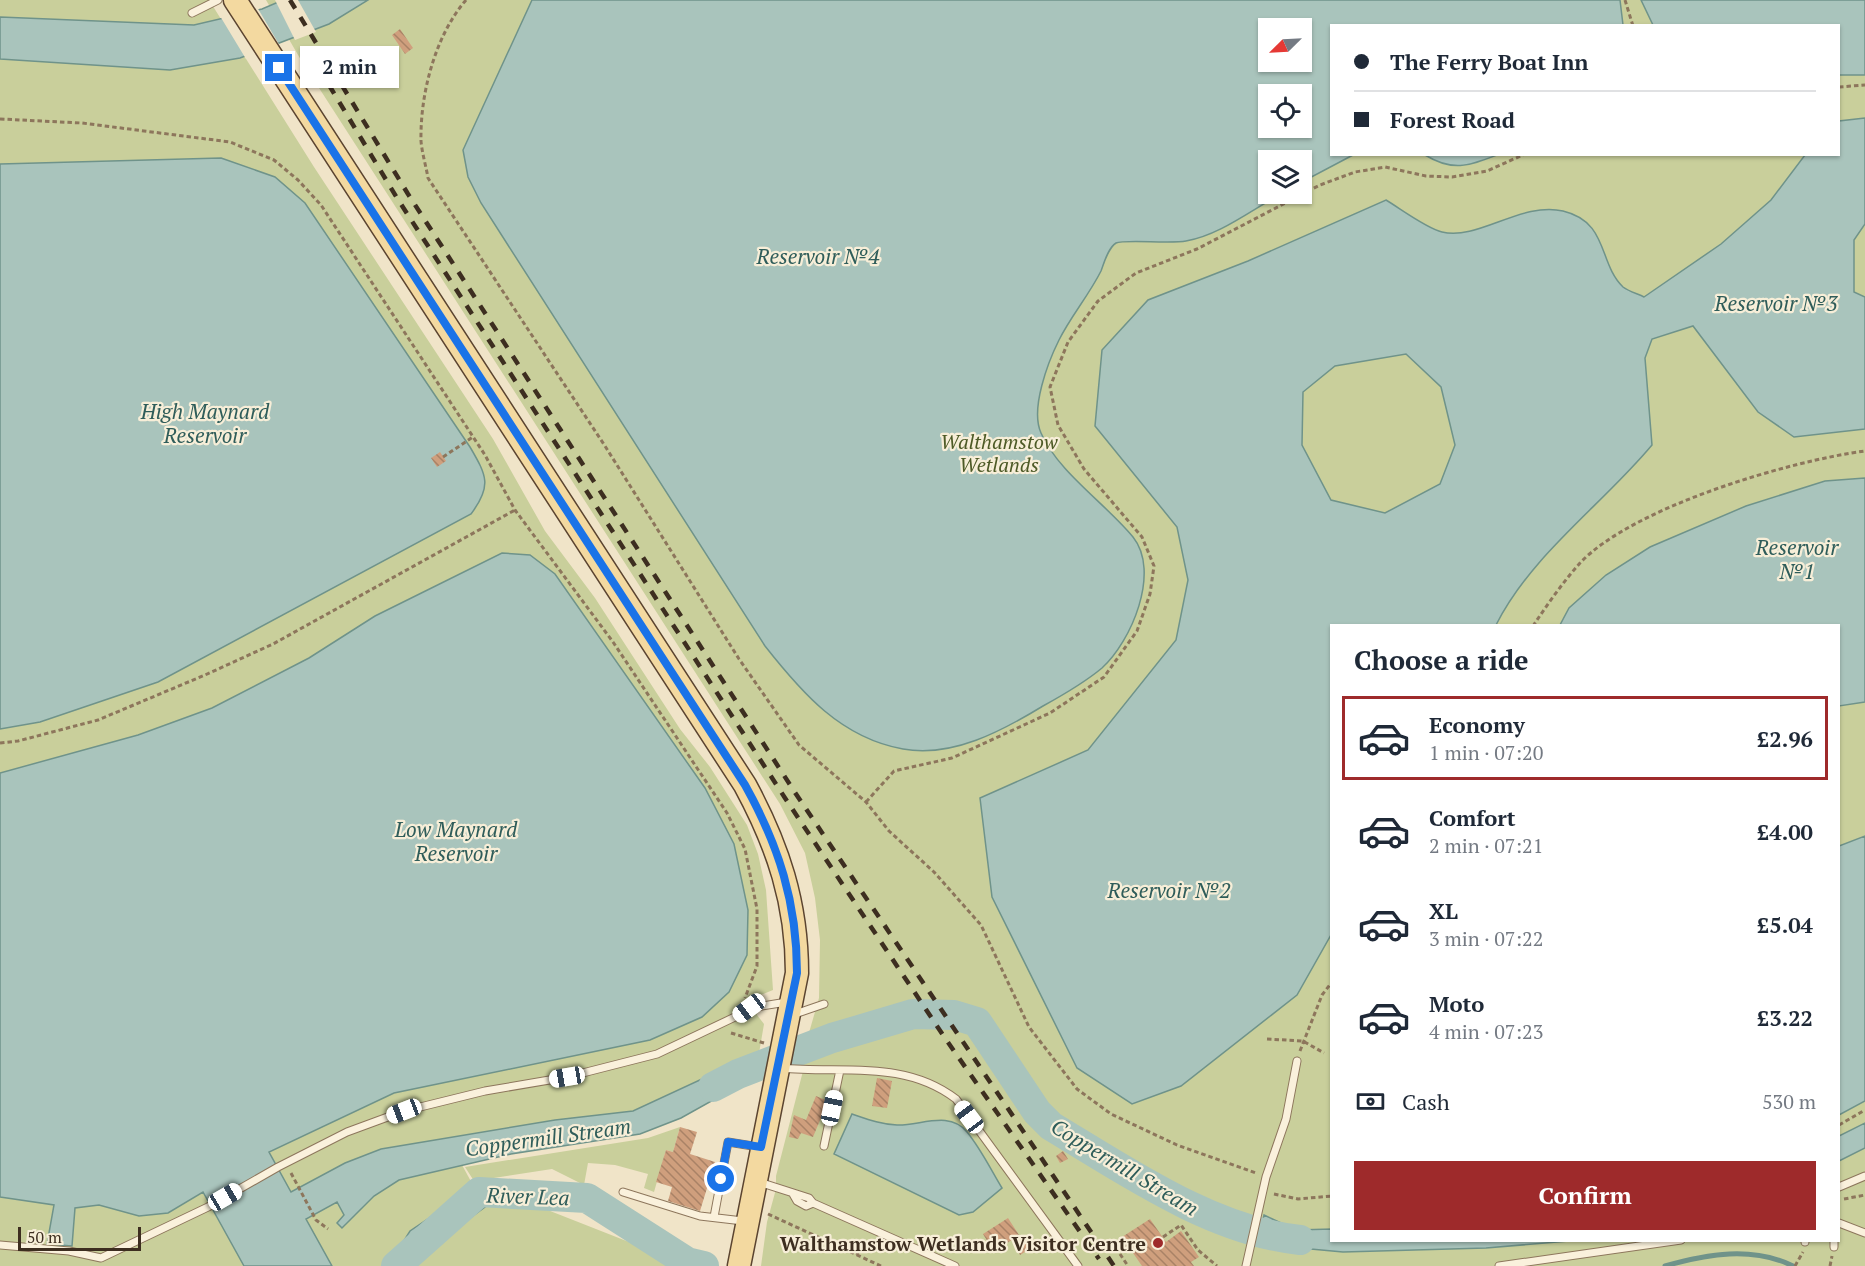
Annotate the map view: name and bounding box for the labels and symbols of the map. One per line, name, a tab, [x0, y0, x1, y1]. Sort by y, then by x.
north arrow	[1258, 18, 1312, 72]
callout: 2 min	[300, 47, 399, 89]
route end	[265, 54, 292, 81]
water label: Reservoir №4	[756, 242, 879, 270]
water label: Reservoir №3	[1714, 289, 1838, 317]
water label: High Maynard Reservoir	[140, 397, 270, 449]
park label: Walthamstow Wetlands	[940, 428, 1058, 478]
water label: Reservoir №1	[1755, 533, 1839, 585]
water label: Low Maynard Reservoir	[394, 815, 518, 867]
water label: Reservoir №2	[1107, 876, 1230, 904]
car	[729, 990, 769, 1026]
car	[548, 1065, 586, 1089]
car	[819, 1089, 845, 1127]
car	[384, 1096, 424, 1126]
car	[951, 1097, 987, 1137]
water label: Coppermill Stream	[463, 1112, 633, 1162]
water label: Coppermill Stream	[1046, 1112, 1204, 1222]
route start	[707, 1165, 734, 1192]
car	[205, 1180, 245, 1214]
water label: River Lea	[485, 1181, 570, 1211]
scale bar	[18, 1224, 141, 1252]
place label: Walthamstow Wetlands Visitor Centre	[780, 1230, 1146, 1257]
marker: Walthamstow Wetlands Visitor Centre	[1151, 1236, 1165, 1250]

